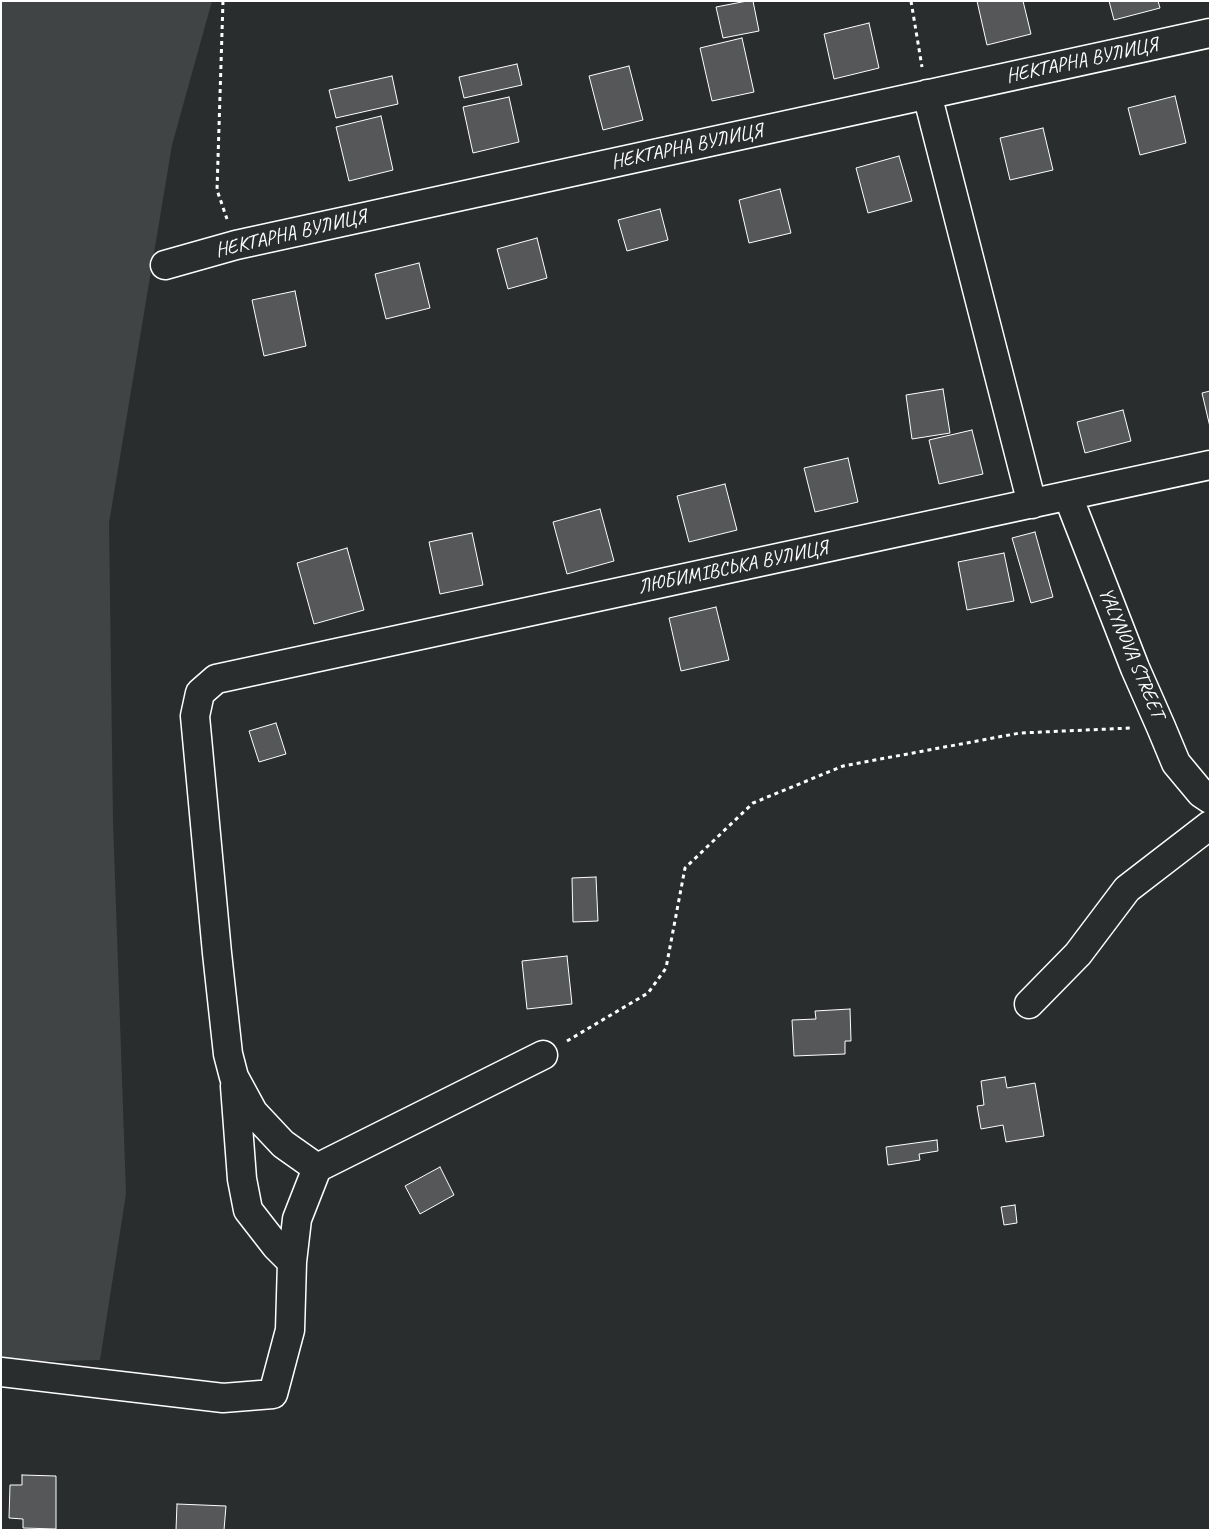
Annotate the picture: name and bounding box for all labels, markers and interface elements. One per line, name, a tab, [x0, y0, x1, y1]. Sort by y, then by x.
street label: НЕКТАРНА ВУЛИЦЯ	[1004, 33, 1160, 89]
street label: НЕКТАРНА ВУЛИЦЯ	[609, 119, 765, 175]
street label: НЕКТАРНА ВУЛИЦЯ	[213, 205, 369, 263]
street label: ЛЮБИМІВСЬКА ВУЛИЦЯ	[636, 536, 830, 600]
street label: YALYNOVA STREET	[1093, 584, 1169, 722]

